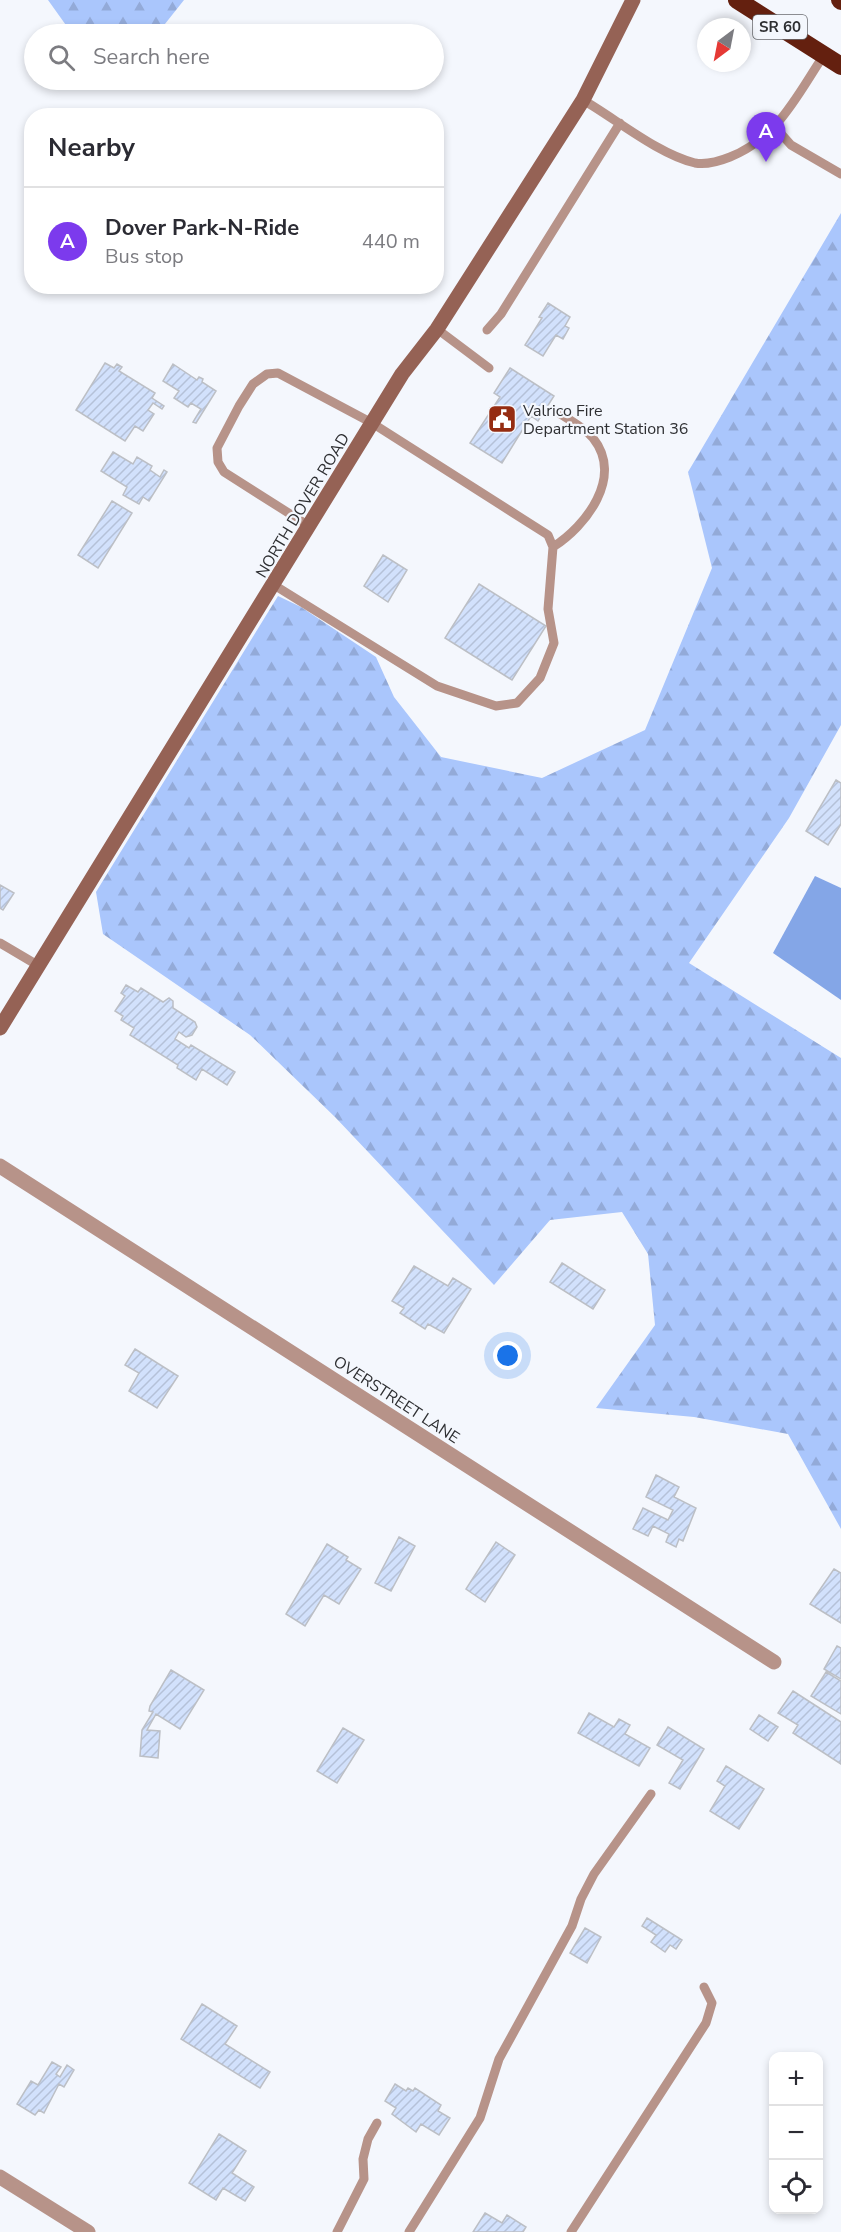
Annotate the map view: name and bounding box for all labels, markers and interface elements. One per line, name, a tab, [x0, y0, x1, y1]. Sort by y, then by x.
road number: SR 60	[753, 15, 807, 39]
north arrow	[697, 18, 751, 72]
search box	[24, 24, 444, 90]
icon: search	[45, 41, 78, 74]
text: Search here	[93, 42, 210, 72]
pin: A	[746, 112, 786, 162]
text: Nearby	[48, 130, 135, 165]
text: Dover Park-N-Ride	[105, 213, 299, 243]
text: A	[60, 228, 75, 255]
text: 440 m	[362, 228, 420, 255]
text: Bus stop	[105, 243, 184, 270]
place label: Valrico Fire Department Station 36	[522, 400, 688, 440]
public building icon: Valrico Fire Department Station 36	[486, 403, 518, 435]
street label: NORTH DOVER ROAD	[251, 429, 355, 582]
your location	[493, 1341, 522, 1370]
street label: OVERSTREET LANE	[329, 1351, 464, 1449]
map controls	[769, 2052, 823, 2214]
button: +	[769, 2052, 823, 2106]
button: −	[769, 2106, 823, 2160]
button: locate	[769, 2160, 823, 2214]

